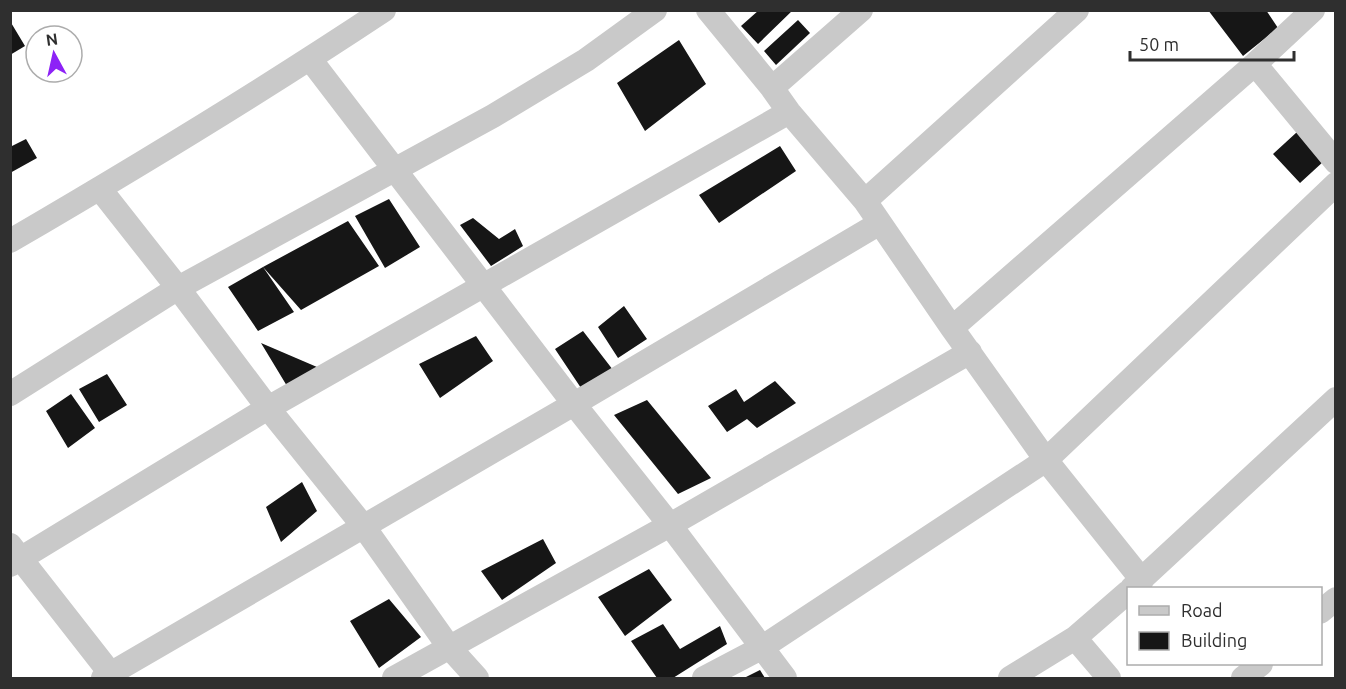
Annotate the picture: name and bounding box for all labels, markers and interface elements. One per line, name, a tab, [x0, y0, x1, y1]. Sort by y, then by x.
north arrow	[24, 24, 84, 84]
scale bar	[1130, 24, 1294, 62]
text: N	[45, 29, 59, 49]
text: 50 m	[1139, 34, 1179, 54]
legend	[1127, 587, 1322, 665]
text: Road	[1181, 600, 1223, 620]
text: Building	[1181, 630, 1247, 650]

